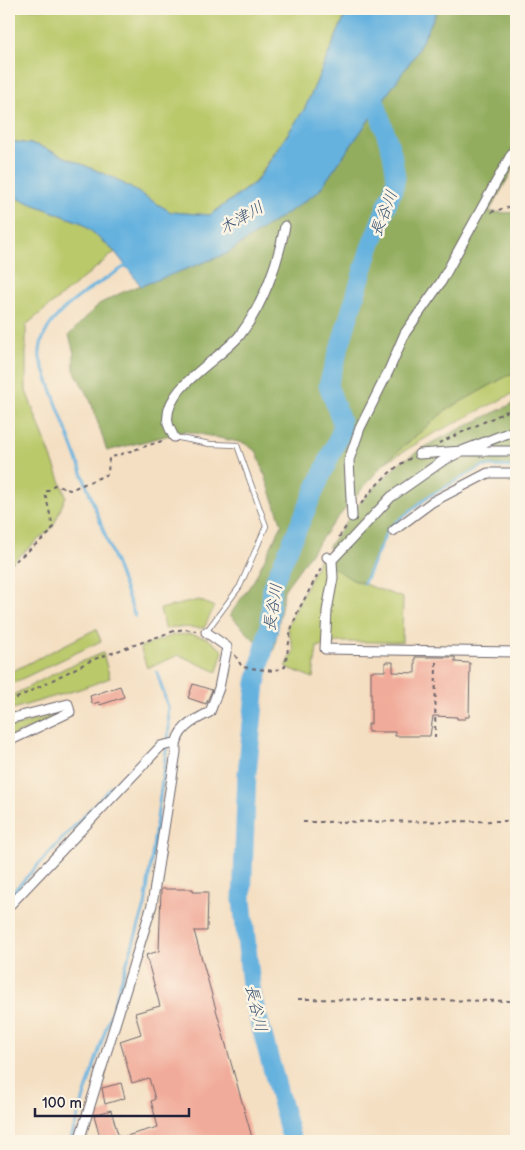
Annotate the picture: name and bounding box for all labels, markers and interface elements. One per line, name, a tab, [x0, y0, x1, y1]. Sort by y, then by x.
water label: 長谷川	[367, 188, 402, 239]
water label: 木津川	[216, 198, 267, 239]
water label: 長谷川	[260, 582, 287, 632]
water label: 長谷川	[241, 983, 270, 1034]
scale bar	[35, 1085, 189, 1117]
text: 100 m	[42, 1094, 82, 1113]

